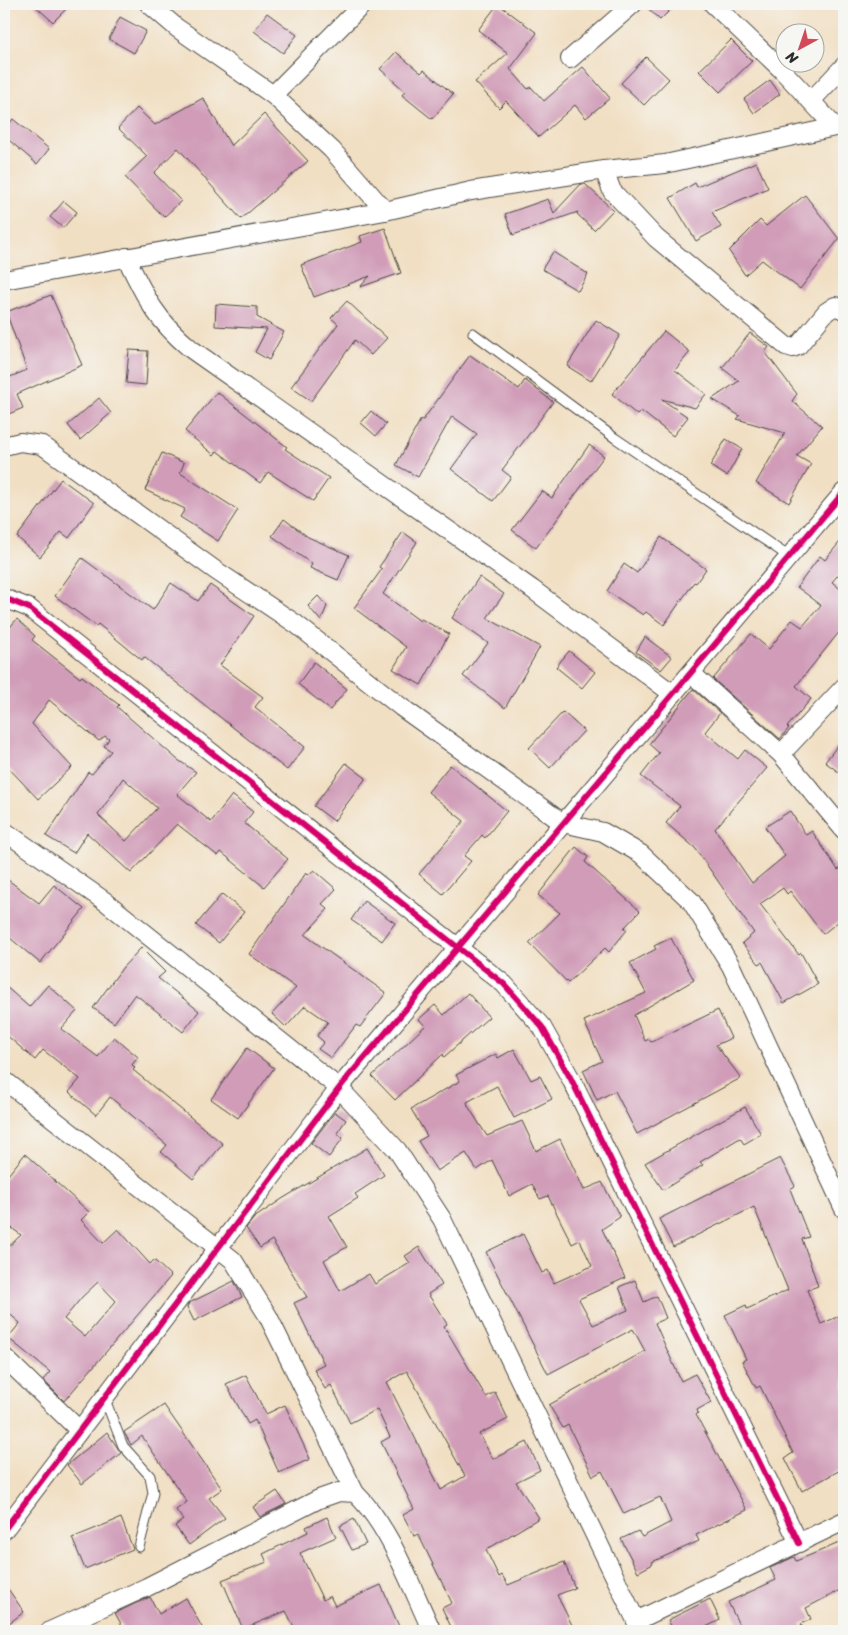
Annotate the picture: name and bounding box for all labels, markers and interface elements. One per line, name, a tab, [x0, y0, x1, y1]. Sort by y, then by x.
north arrow	[776, 22, 826, 72]
text: N	[780, 45, 804, 71]

